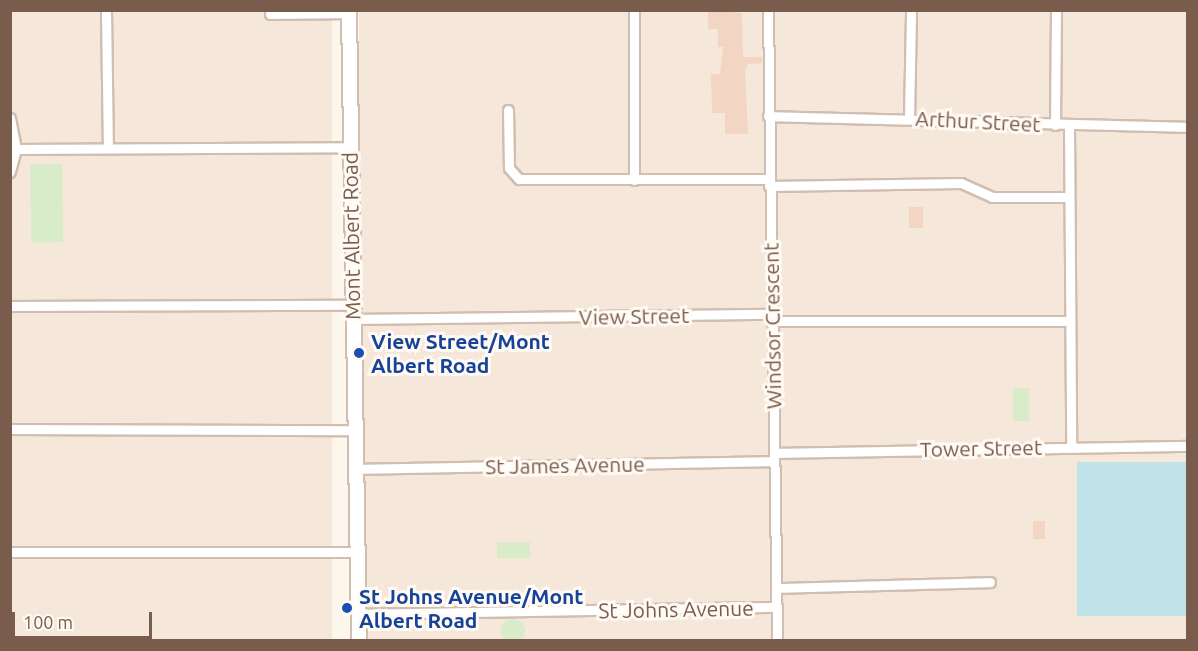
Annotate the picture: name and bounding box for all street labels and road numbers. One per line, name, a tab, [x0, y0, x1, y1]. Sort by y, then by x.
street label: Arthur Street	[915, 105, 1041, 137]
street label: Mont Albert Road	[337, 152, 365, 320]
street label: Windsor Crescent	[758, 243, 786, 409]
street label: View Street	[579, 302, 689, 330]
street label: Tower Street	[920, 434, 1042, 462]
street label: St James Avenue	[485, 451, 645, 479]
street label: St Johns Avenue	[598, 595, 754, 623]

